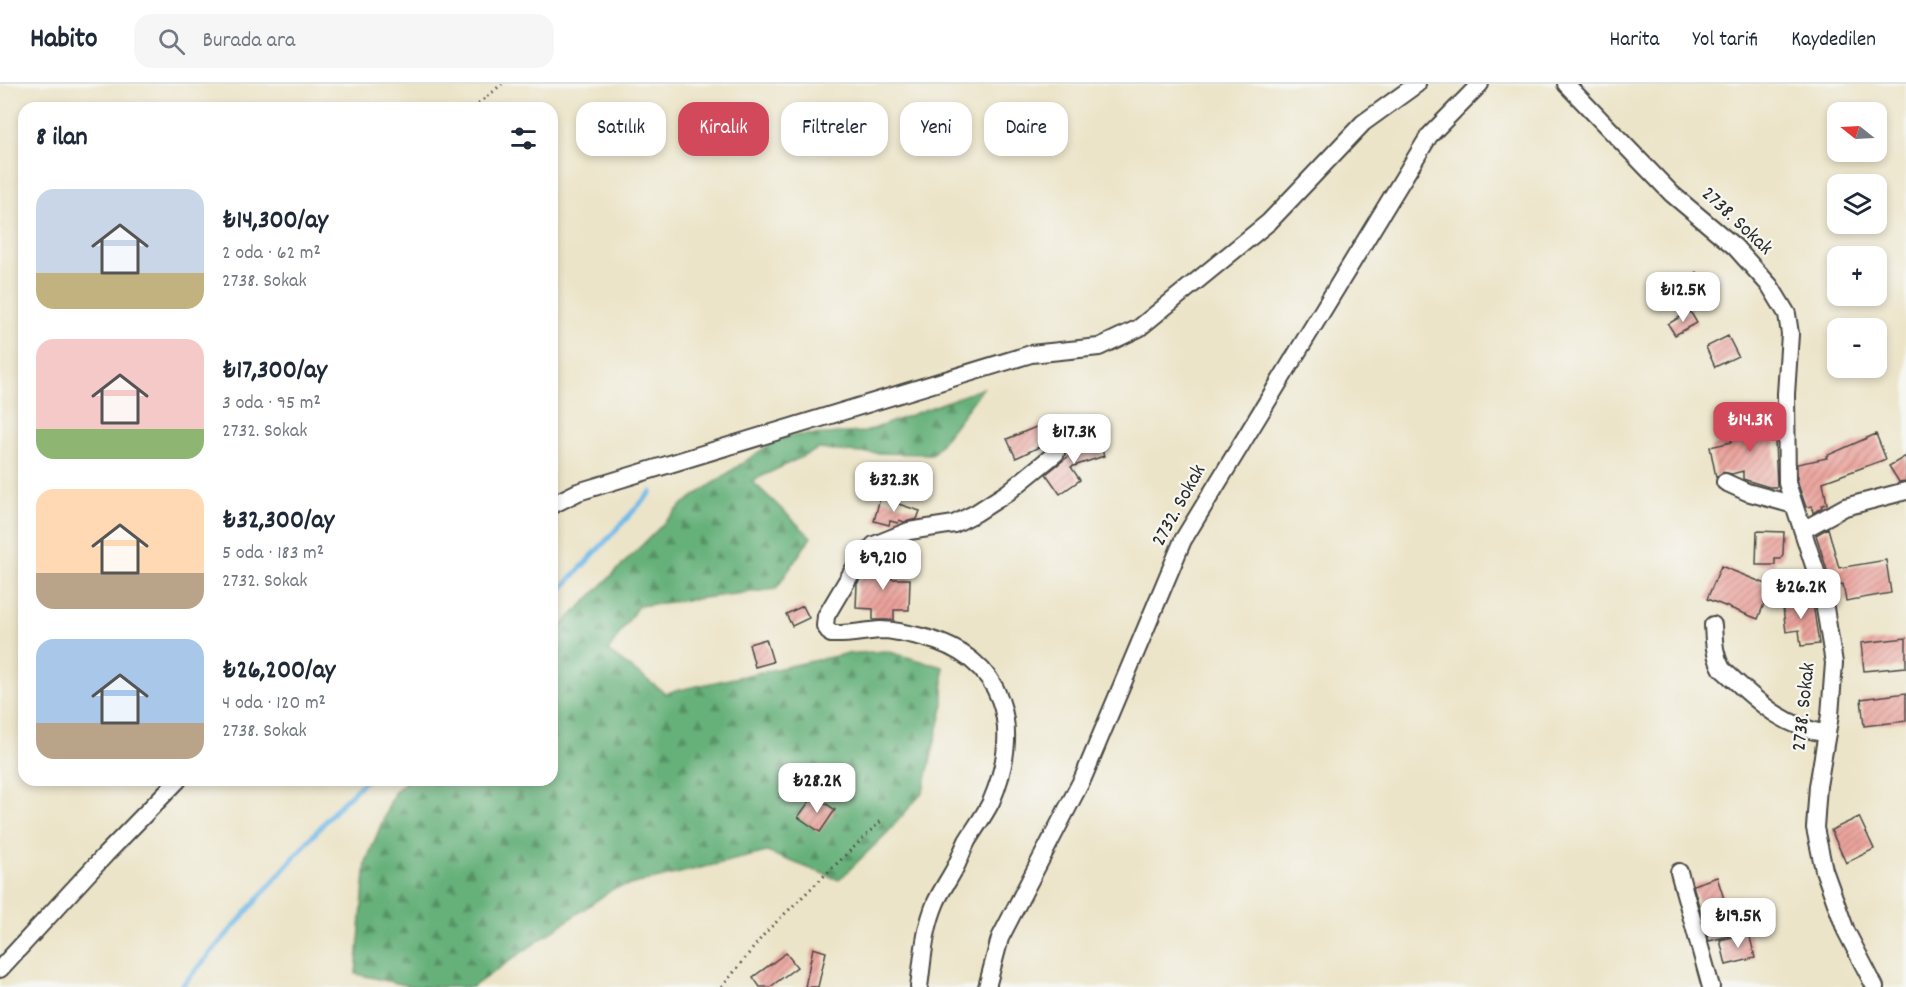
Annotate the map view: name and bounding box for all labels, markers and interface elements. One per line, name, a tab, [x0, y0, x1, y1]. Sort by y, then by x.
search box	[134, 14, 554, 68]
text: Habito	[30, 21, 98, 61]
icon: search	[155, 25, 188, 58]
text: Burada ara	[203, 26, 295, 57]
text: Harita	[1610, 26, 1659, 56]
text: Yol tarifi	[1692, 26, 1758, 56]
text: Kaydedilen	[1791, 26, 1876, 56]
chip: Satılık	[576, 102, 666, 156]
chip: Kiralık	[678, 102, 769, 156]
chip: Filtreler	[781, 102, 888, 156]
chip: Yeni	[900, 102, 972, 156]
chip: Daire	[984, 102, 1068, 156]
north arrow	[1827, 102, 1887, 162]
map controls	[1827, 102, 1887, 378]
text: 8 ilan	[36, 120, 88, 157]
icon: filters	[507, 122, 540, 155]
button: layers	[1827, 174, 1887, 234]
street label: 2738. Sokak	[1693, 181, 1779, 263]
text: ₺14,300/ay	[222, 203, 328, 240]
icon: home	[84, 213, 156, 285]
text: 2 oda · 62 m²	[222, 240, 321, 268]
button: +	[1827, 246, 1887, 306]
text: 2738. Sokak	[222, 268, 307, 296]
pin: ₺12.5K	[1634, 272, 1732, 323]
text: ₺12.5K	[1660, 277, 1706, 305]
button: −	[1827, 318, 1887, 378]
text: ₺17,300/ay	[222, 353, 327, 390]
icon: home	[84, 363, 156, 435]
text: 3 oda · 95 m²	[222, 390, 321, 418]
pin: ₺14.3K	[1701, 402, 1799, 453]
text: ₺14.3K	[1727, 407, 1773, 435]
pin: ₺17.3K	[1025, 414, 1123, 465]
text: 2732. Sokak	[222, 418, 307, 446]
text: ₺17.3K	[1052, 419, 1096, 447]
street label: 2732. Sokak	[1145, 459, 1215, 553]
pin: ₺32.3K	[845, 462, 943, 513]
text: ₺32.3K	[869, 467, 919, 495]
text: ₺32,300/ay	[222, 503, 334, 540]
icon: home	[84, 513, 156, 585]
text: 5 oda · 183 m²	[222, 540, 324, 568]
pin: ₺9,210	[834, 540, 932, 591]
text: ₺9,210	[859, 545, 907, 573]
text: 2732. Sokak	[222, 568, 307, 596]
pin: ₺26.2K	[1752, 569, 1850, 620]
text: ₺26.2K	[1776, 574, 1826, 602]
text: ₺26,200/ay	[222, 653, 335, 690]
street label: 2738. Sokak	[1785, 661, 1825, 753]
icon: home	[84, 663, 156, 735]
text: 4 oda · 120 m²	[222, 690, 326, 718]
text: 2738. Sokak	[222, 718, 307, 746]
pin: ₺28.2K	[768, 763, 866, 814]
text: ₺28.2K	[792, 768, 842, 796]
pin: ₺19.5K	[1689, 898, 1787, 949]
text: ₺19.5K	[1715, 903, 1761, 931]

